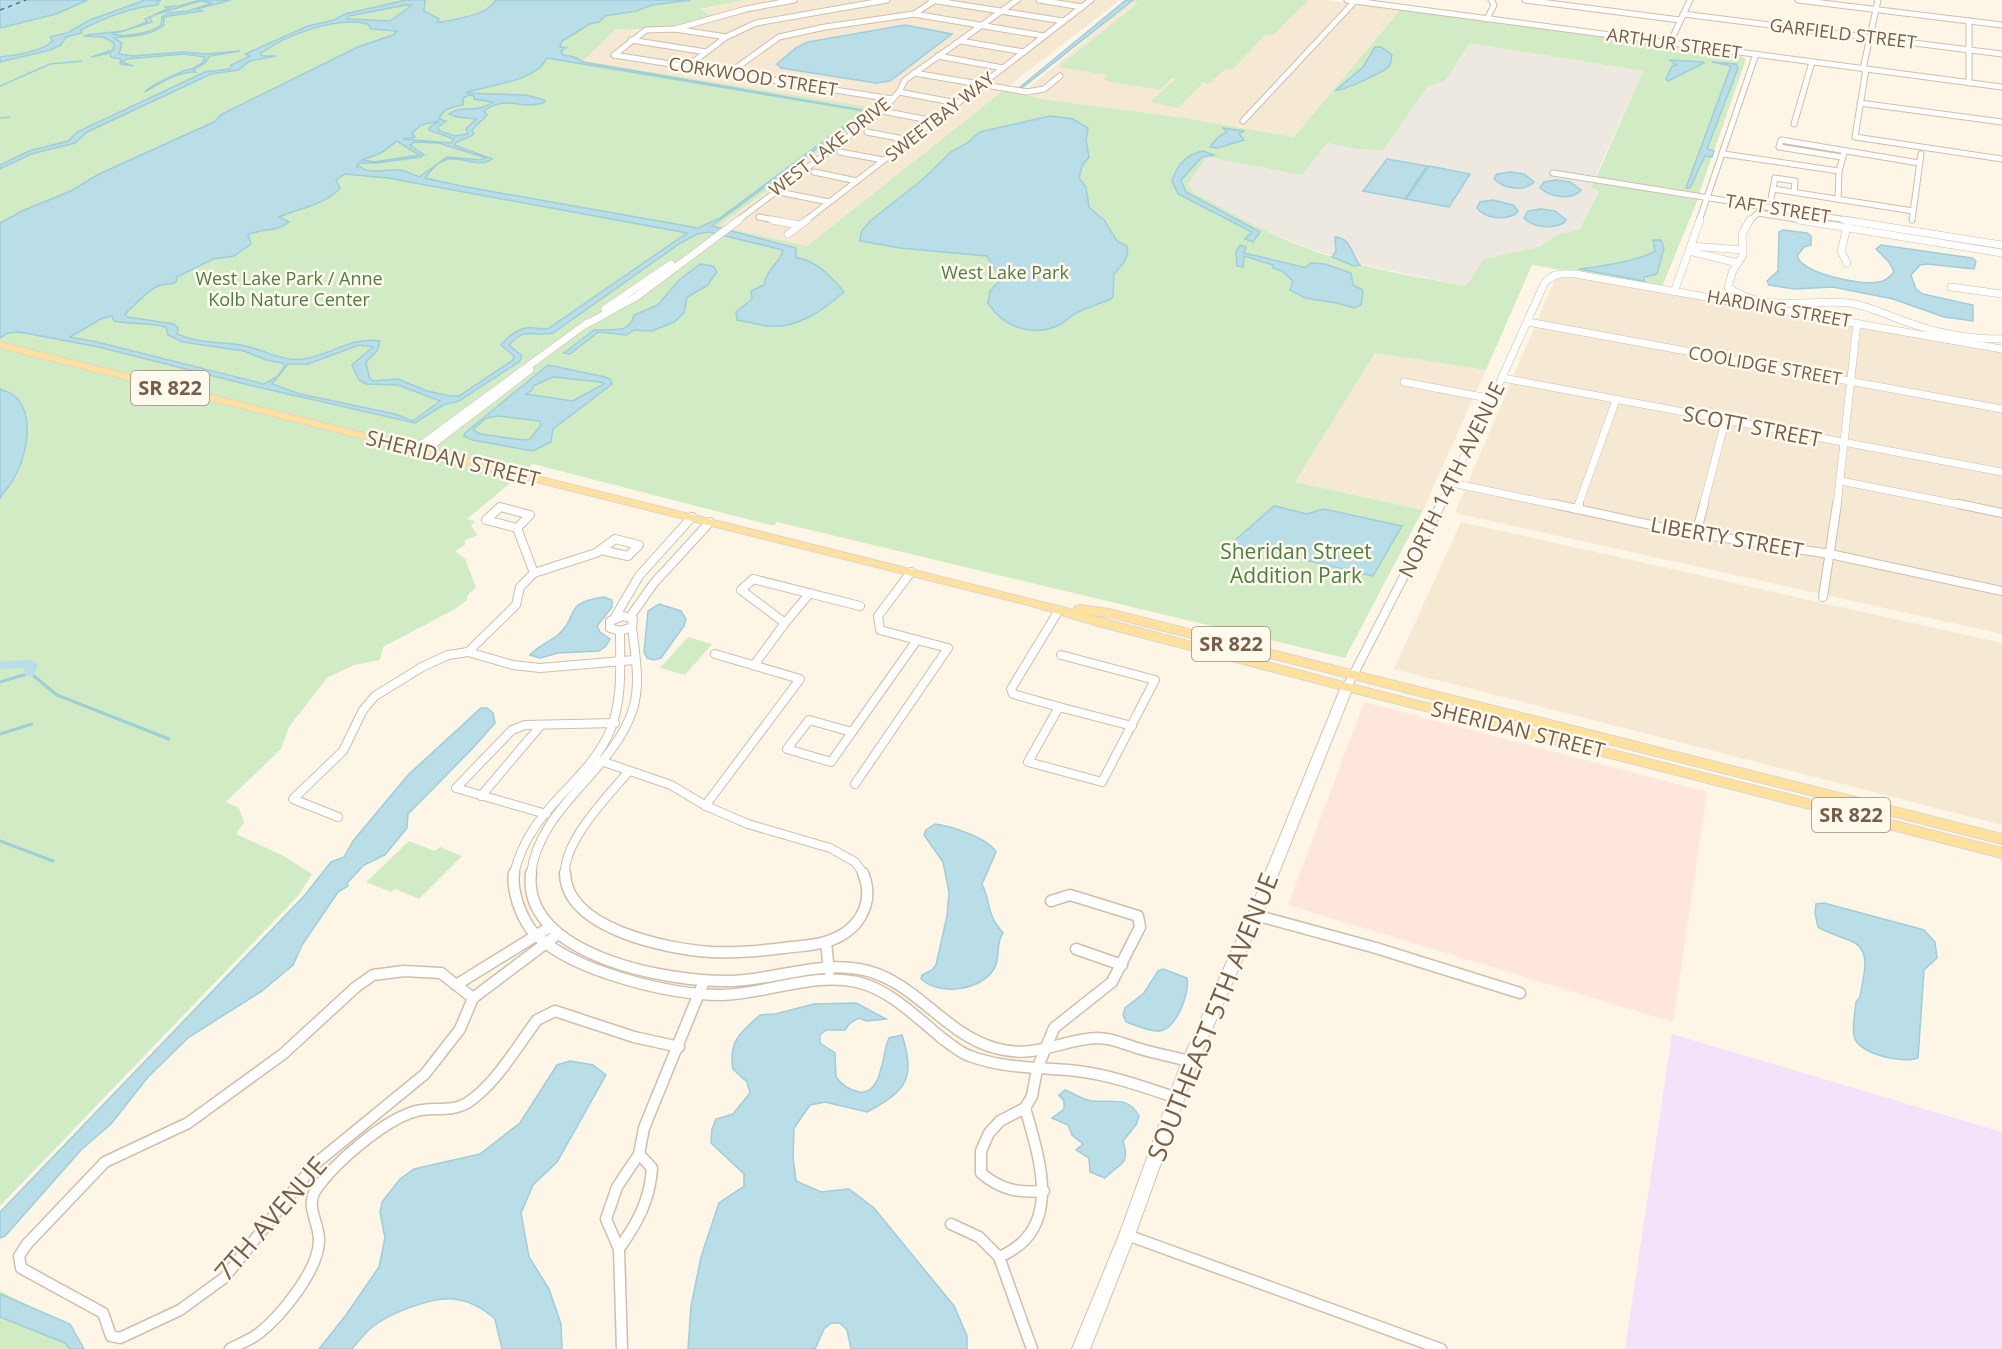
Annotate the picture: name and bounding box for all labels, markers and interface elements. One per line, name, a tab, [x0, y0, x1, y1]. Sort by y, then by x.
street label: GARFIELD STREET	[1768, 12, 1918, 54]
street label: ARTHUR STREET	[1605, 22, 1743, 64]
street label: CORKWOOD STREET	[667, 51, 839, 101]
street label: SWEETBAY WAY	[880, 65, 1000, 166]
street label: WEST LAKE DRIVE	[764, 91, 895, 201]
street label: TAFT STREET	[1724, 188, 1832, 228]
park label: West Lake Park	[941, 260, 1069, 284]
park label: West Lake Park / Anne Kolb Nature Center	[195, 266, 383, 311]
street label: HARDING STREET	[1705, 284, 1853, 333]
street label: COOLIDGE STREET	[1687, 340, 1844, 390]
road number: SR 822	[131, 371, 209, 405]
street label: NORTH 14TH AVENUE	[1392, 377, 1511, 582]
street label: SCOTT STREET	[1680, 399, 1824, 453]
street label: SHERIDAN STREET	[363, 423, 544, 493]
street label: LIBERTY STREET	[1649, 510, 1806, 564]
park label: Sheridan Street Addition Park	[1220, 537, 1372, 589]
road number: SR 822	[1192, 627, 1270, 661]
street label: SHERIDAN STREET	[1428, 694, 1609, 764]
road number: SR 822	[1812, 798, 1890, 832]
street label: SOUTHEAST 5TH AVENUE	[1138, 867, 1286, 1166]
street label: 7TH AVENUE	[206, 1148, 335, 1288]

